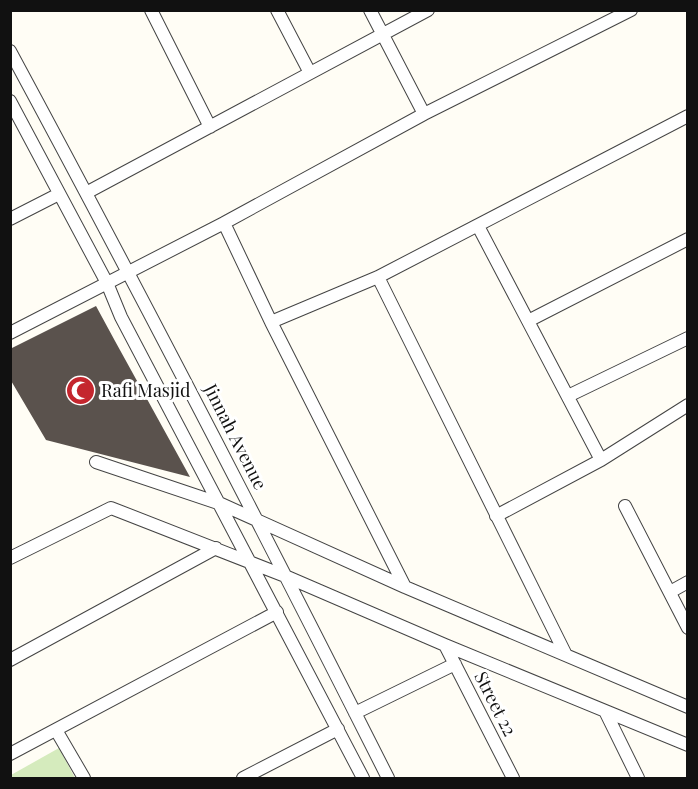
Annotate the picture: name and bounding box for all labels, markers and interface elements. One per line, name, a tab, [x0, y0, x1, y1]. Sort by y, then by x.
mosque icon: Rafi Masjid	[64, 375, 96, 407]
place label: Rafi Masjid	[101, 378, 191, 402]
street label: Jinnah Avenue	[199, 379, 273, 493]
street label: Street 22	[469, 667, 522, 740]

